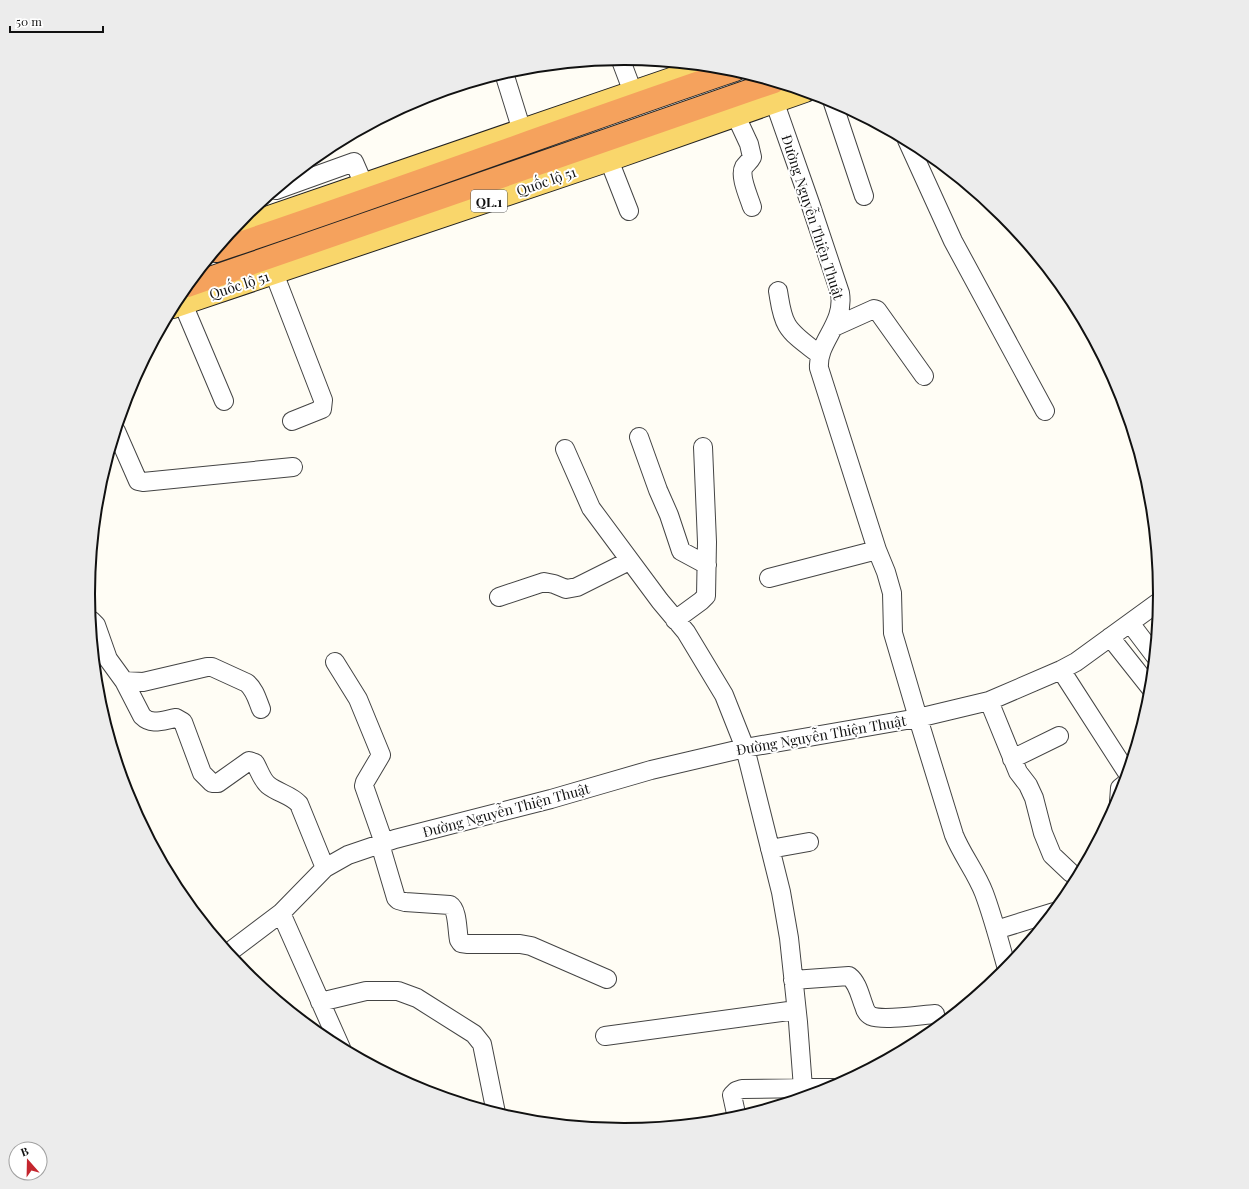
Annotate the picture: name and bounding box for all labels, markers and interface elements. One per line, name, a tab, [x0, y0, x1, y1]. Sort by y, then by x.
scale bar	[10, 8, 103, 34]
text: 50 m	[16, 13, 42, 29]
street label: Đường Nguyễn Thiện Thuật	[777, 132, 850, 303]
street label: Quốc lộ 51	[513, 160, 578, 200]
road number: QL.1	[471, 190, 507, 212]
street label: Quốc lộ 51	[206, 264, 271, 304]
street label: Đường Nguyễn Thiện Thuật	[734, 710, 908, 759]
street label: Đường Nguyễn Thiện Thuật	[420, 777, 593, 841]
north arrow	[8, 1141, 48, 1181]
text: B	[18, 1143, 31, 1159]

